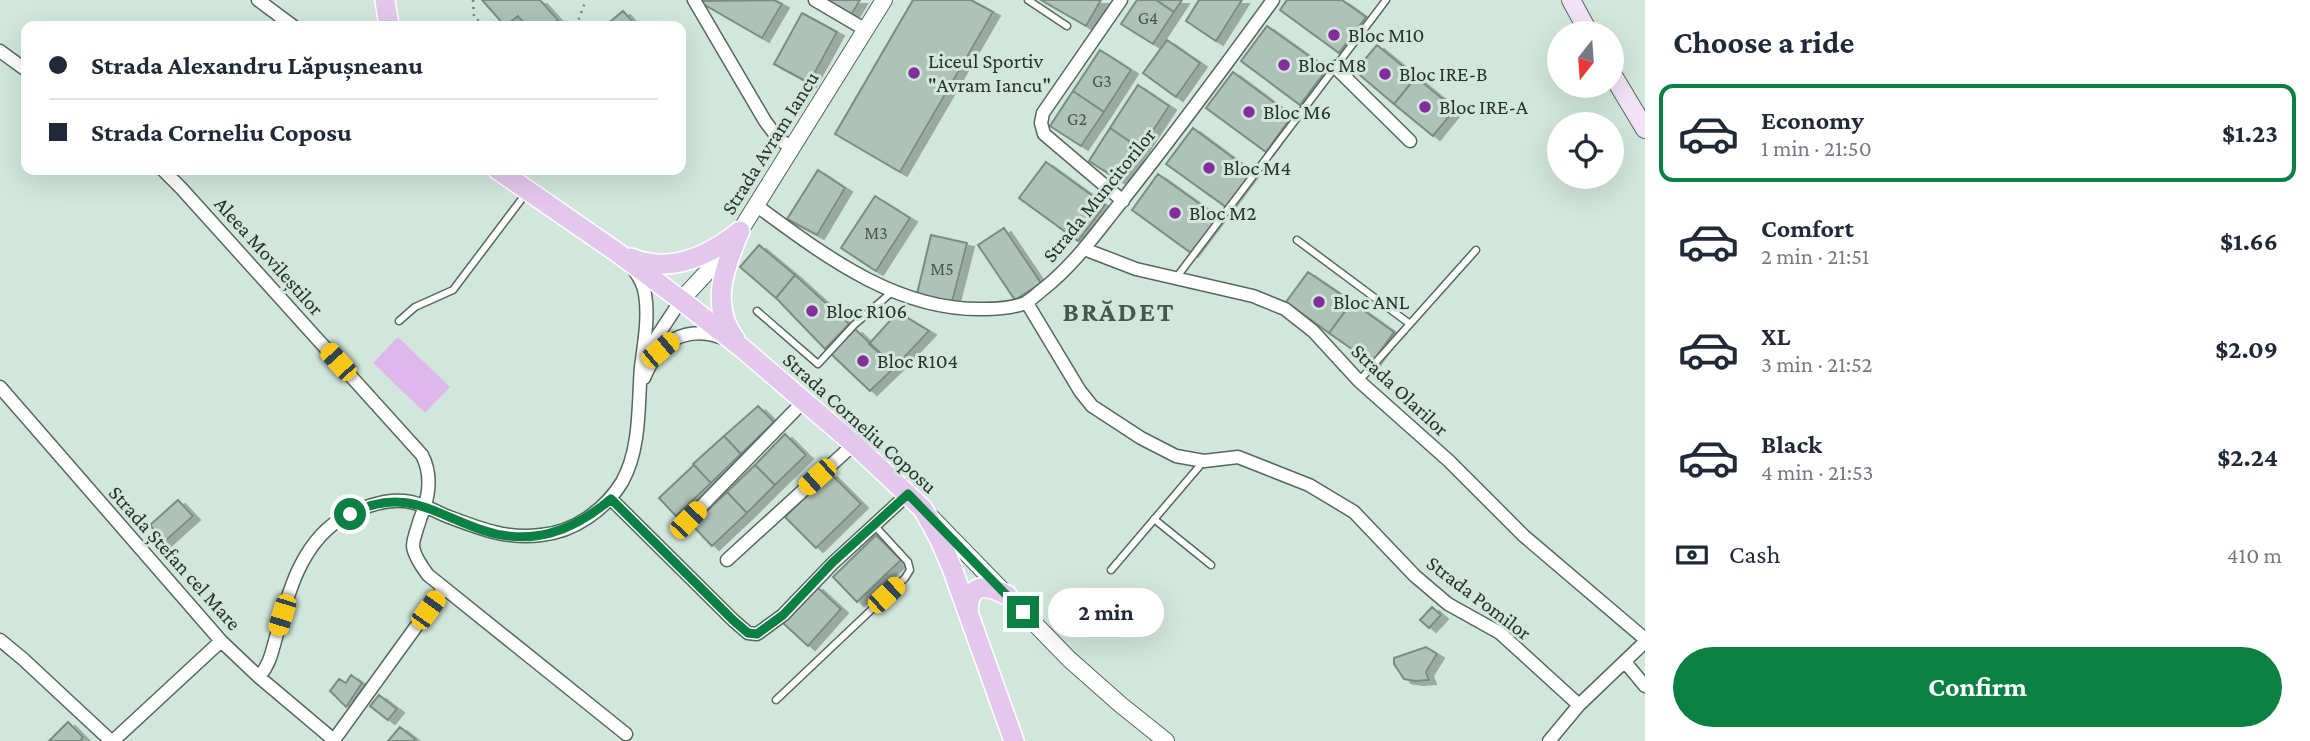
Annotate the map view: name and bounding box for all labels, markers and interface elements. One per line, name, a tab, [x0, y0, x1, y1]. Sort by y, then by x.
house number: G4	[1138, 8, 1158, 28]
north arrow	[1547, 21, 1624, 98]
map controls	[1547, 21, 1624, 189]
place label: Bloc M10	[1348, 23, 1424, 47]
text: Choose a ride	[1673, 24, 1854, 60]
marker: Bloc M10	[1326, 27, 1342, 43]
place label: Liceul Sportiv "Avram Iancu"	[928, 49, 1051, 97]
text: Strada Alexandru Lăpușneanu	[91, 51, 423, 80]
place label: Bloc M8	[1298, 53, 1367, 77]
marker: Bloc M8	[1276, 57, 1292, 73]
place label: Bloc IRE-B	[1399, 62, 1488, 86]
marker: Liceul Sportiv "Avram Iancu"	[906, 65, 922, 81]
marker: Bloc IRE-B	[1377, 66, 1393, 82]
street label: Strada Avram Iancu	[716, 67, 824, 219]
house number: G3	[1092, 71, 1112, 91]
place label: Bloc IRE-A	[1439, 95, 1528, 119]
marker: Bloc IRE-A	[1417, 99, 1433, 115]
place label: Bloc M6	[1263, 100, 1331, 124]
icon: car	[1677, 102, 1740, 165]
marker: Bloc M6	[1241, 104, 1257, 120]
text: Economy	[1761, 106, 1864, 135]
house number: G2	[1067, 109, 1087, 129]
button: locate	[1547, 112, 1624, 189]
text: Strada Corneliu Coposu	[91, 118, 352, 147]
text: $1.23	[2222, 119, 2278, 148]
street label: Strada Muncitorilor	[1037, 123, 1161, 267]
text: 1 min · 21:50	[1761, 135, 1872, 161]
place label: Bloc M4	[1223, 156, 1291, 180]
marker: Bloc M4	[1201, 160, 1217, 176]
street label: Aleea Movileștilor	[209, 192, 329, 321]
place label: Bloc M2	[1189, 201, 1257, 225]
marker: Bloc M2	[1167, 205, 1183, 221]
icon: car	[1677, 210, 1740, 273]
text: Comfort	[1761, 214, 1854, 243]
house number: M3	[864, 223, 888, 243]
text: $1.66	[2220, 227, 2278, 256]
text: 2 min · 21:51	[1761, 243, 1870, 269]
house number: M5	[930, 259, 954, 279]
place label: Bloc ANL	[1333, 290, 1410, 314]
marker: Bloc ANL	[1311, 294, 1327, 310]
district label: BRĂDET	[1063, 296, 1175, 327]
place label: Bloc R106	[826, 299, 907, 323]
marker: Bloc R106	[804, 303, 820, 319]
icon: car	[1677, 318, 1740, 381]
text: XL	[1761, 322, 1790, 351]
car	[638, 328, 683, 372]
text: $2.09	[2215, 335, 2278, 364]
car	[317, 339, 360, 385]
street label: Strada Olarilor	[1346, 339, 1454, 441]
street label: Strada Corneliu Coposu	[778, 348, 942, 498]
place label: Bloc R104	[877, 349, 958, 373]
text: 3 min · 21:52	[1761, 351, 1872, 377]
marker: Bloc R104	[855, 353, 871, 369]
icon: car	[1677, 426, 1740, 489]
text: Black	[1761, 430, 1822, 459]
text: $2.24	[2217, 443, 2278, 472]
car	[795, 455, 840, 499]
text: 4 min · 21:53	[1761, 459, 1873, 485]
street label: Strada Ștefan cel Mare	[103, 481, 246, 636]
route start	[334, 498, 366, 530]
car	[666, 498, 711, 542]
icon: cash	[1673, 536, 1711, 574]
text: Cash	[1729, 540, 1780, 569]
text: 410 m	[2227, 542, 2282, 568]
street label: Strada Pomilor	[1422, 551, 1536, 645]
car	[864, 573, 909, 617]
car	[408, 587, 449, 633]
callout: 2 min	[1048, 588, 1163, 636]
car	[266, 592, 299, 638]
route end	[1007, 596, 1039, 628]
text: 2 min	[1078, 599, 1134, 625]
button: Confirm	[1673, 647, 2282, 727]

